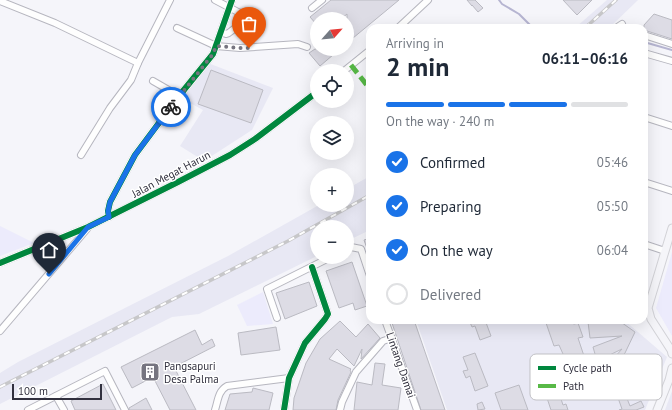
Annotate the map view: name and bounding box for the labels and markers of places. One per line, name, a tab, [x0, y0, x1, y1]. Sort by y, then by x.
pin	[232, 7.0, 266, 48]
pin	[32, 233, 66, 274]
place label: Pangsapuri Desa Palma	[164, 359, 219, 386]
building icon: Pangsapuri Desa Palma	[139, 361, 161, 383]

